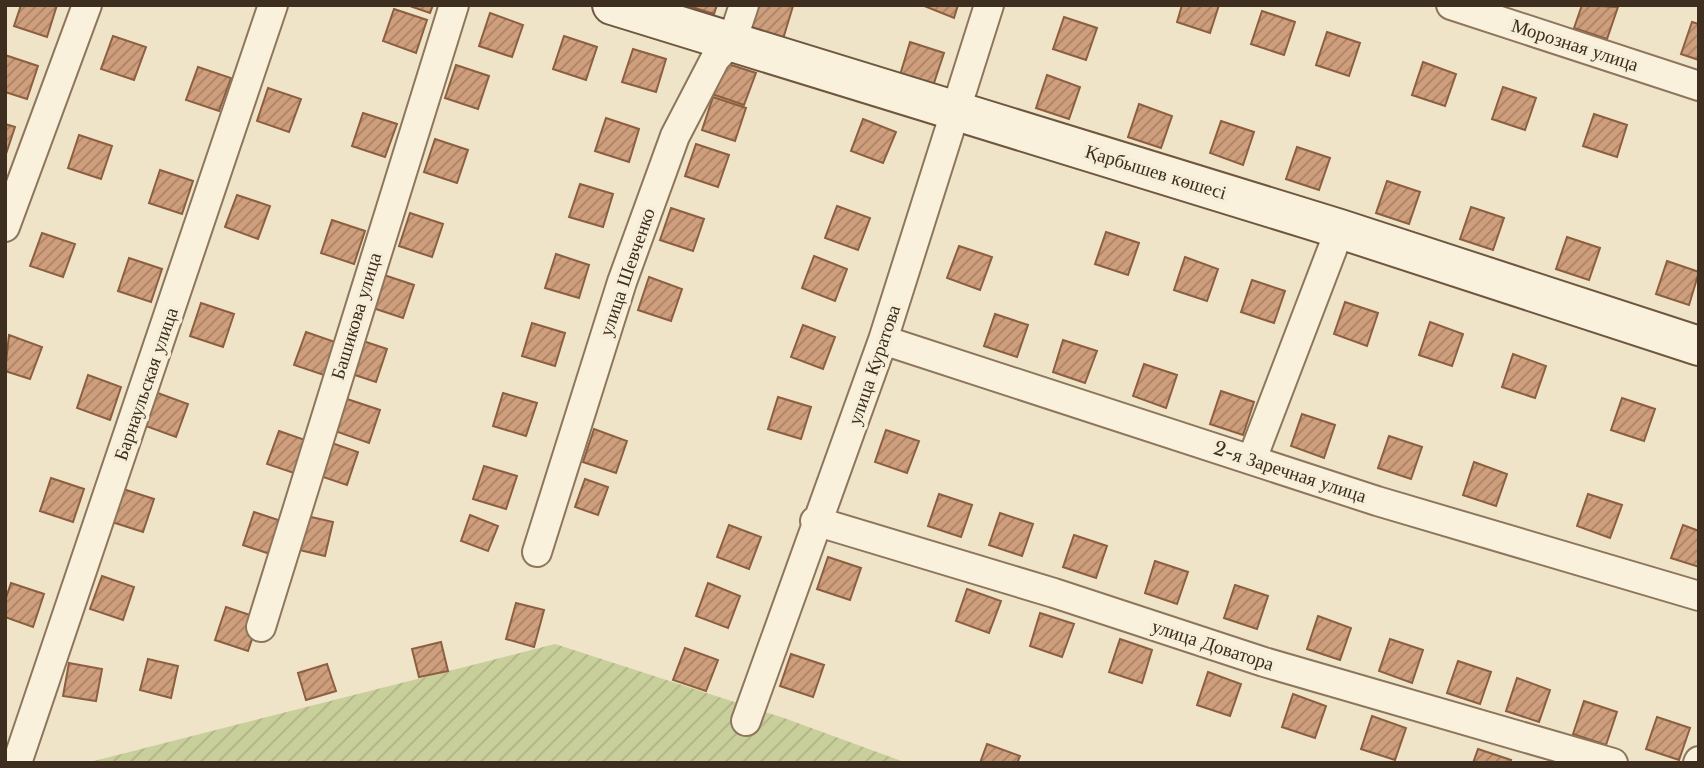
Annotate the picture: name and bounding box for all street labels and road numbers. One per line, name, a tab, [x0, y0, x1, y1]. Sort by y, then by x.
street label: Морозная улица	[1509, 14, 1642, 77]
street label: Қарбышев көшесі	[1083, 140, 1229, 204]
street label: улица Шевченко	[594, 205, 660, 339]
street label: Башикова улица	[326, 249, 386, 382]
street label: улица Куратова	[843, 302, 905, 428]
street label: Барнаульская улица	[109, 304, 183, 463]
street label: 2-я Заречная улица	[1211, 436, 1370, 508]
street label: улица Доватора	[1149, 614, 1277, 676]

